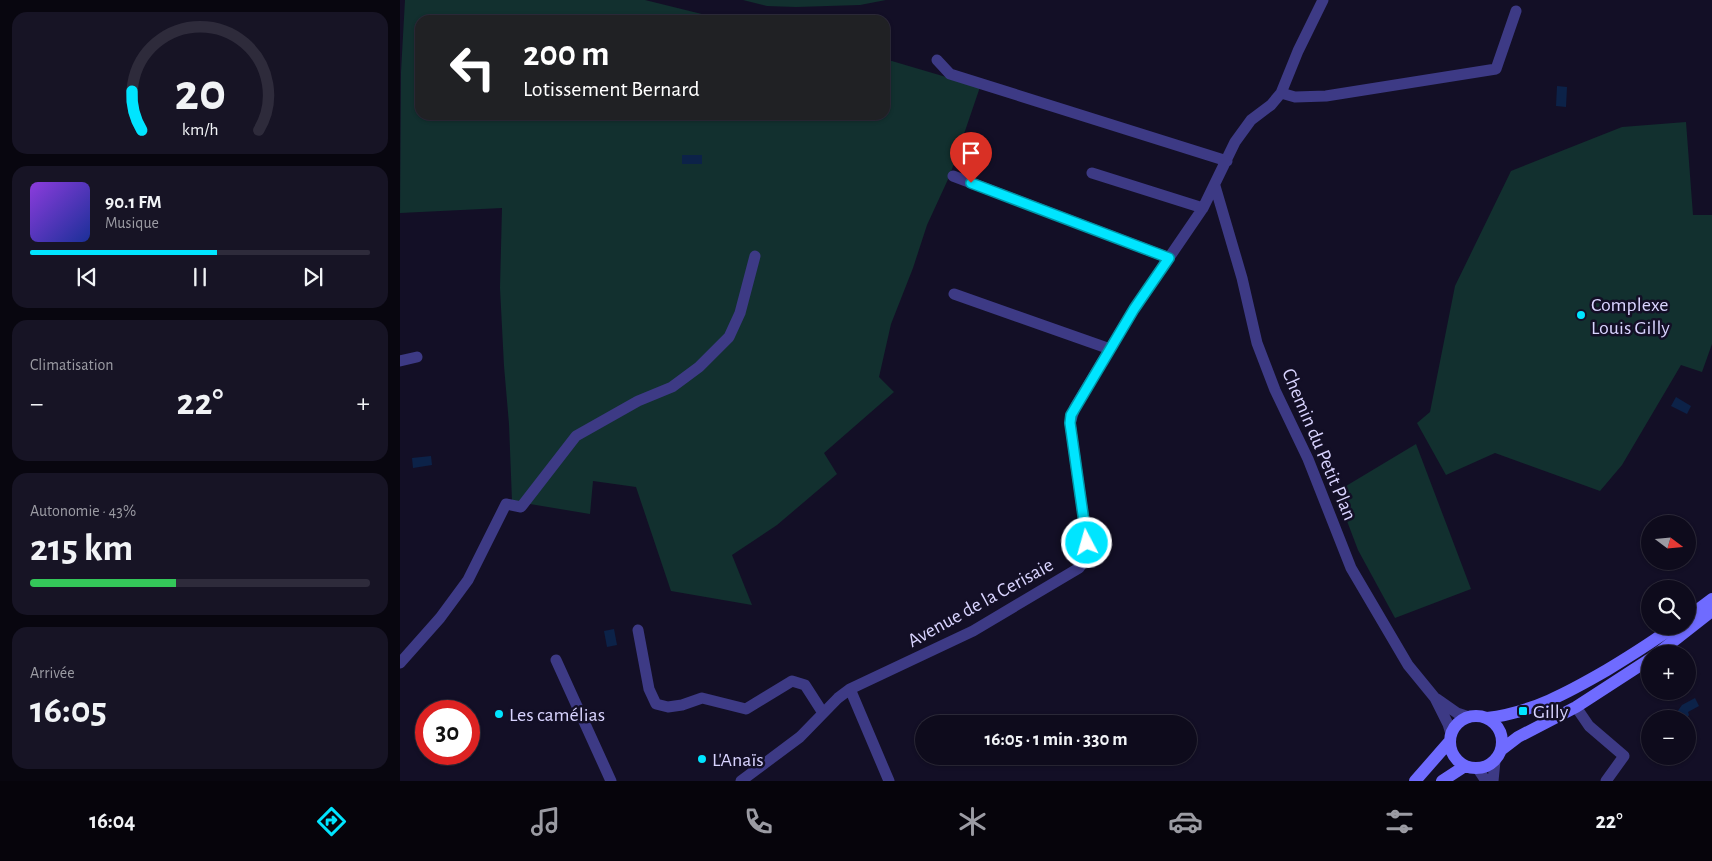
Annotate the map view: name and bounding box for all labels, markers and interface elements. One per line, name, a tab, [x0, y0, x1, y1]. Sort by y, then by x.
icon: left	[440, 35, 505, 100]
text: 200 m	[523, 37, 610, 72]
text: 20	[174, 67, 226, 119]
text: Lotissement Bernard	[523, 78, 700, 100]
text: km/h	[182, 121, 218, 139]
pin	[950, 132, 992, 183]
icon: arrive	[957, 139, 985, 167]
text: 90.1 FM	[105, 193, 162, 212]
text: Musique	[105, 215, 159, 231]
icon: previous	[73, 263, 101, 291]
icon: pause	[186, 263, 214, 291]
icon: next	[299, 263, 327, 291]
place label: Complexe Louis Gilly	[1591, 295, 1670, 338]
marker: Complexe Louis Gilly	[1575, 309, 1587, 321]
text: Climatisation	[30, 357, 114, 373]
street label: Chemin du Petit Plan	[1278, 366, 1360, 523]
text: 22°	[177, 384, 223, 422]
text: −	[30, 390, 43, 418]
text: +	[357, 390, 370, 418]
text: Autonomie · 43%	[30, 503, 136, 519]
north arrow	[1641, 515, 1696, 570]
map controls	[1641, 515, 1696, 765]
position arrow	[1060, 516, 1112, 568]
text: 215 km	[30, 530, 133, 568]
street label: Avenue de la Cerisaie	[904, 555, 1057, 651]
button: search	[1641, 580, 1696, 635]
button: +	[1641, 645, 1696, 700]
text: Arrivée	[30, 665, 75, 681]
text: 16:05	[30, 692, 107, 730]
speed limit sign: 30	[415, 700, 480, 765]
place label: Gilly	[1533, 702, 1569, 722]
place label: Les camélias	[509, 705, 605, 725]
marker: Gilly	[1517, 705, 1529, 717]
marker: Les camélias	[493, 708, 505, 720]
button: −	[1641, 710, 1696, 765]
text: 16:05 · 1 min · 330 m	[984, 730, 1128, 749]
place label: L'Anaïs	[712, 750, 764, 770]
marker: L'Anaïs	[696, 753, 708, 765]
icon: directions	[314, 804, 349, 839]
icon: music	[528, 804, 563, 839]
icon: phone	[741, 804, 776, 839]
icon: climate	[955, 804, 990, 839]
icon: car	[1168, 804, 1203, 839]
icon: filters	[1382, 804, 1417, 839]
text: 16:04	[89, 810, 135, 832]
text: 22°	[1595, 810, 1623, 832]

